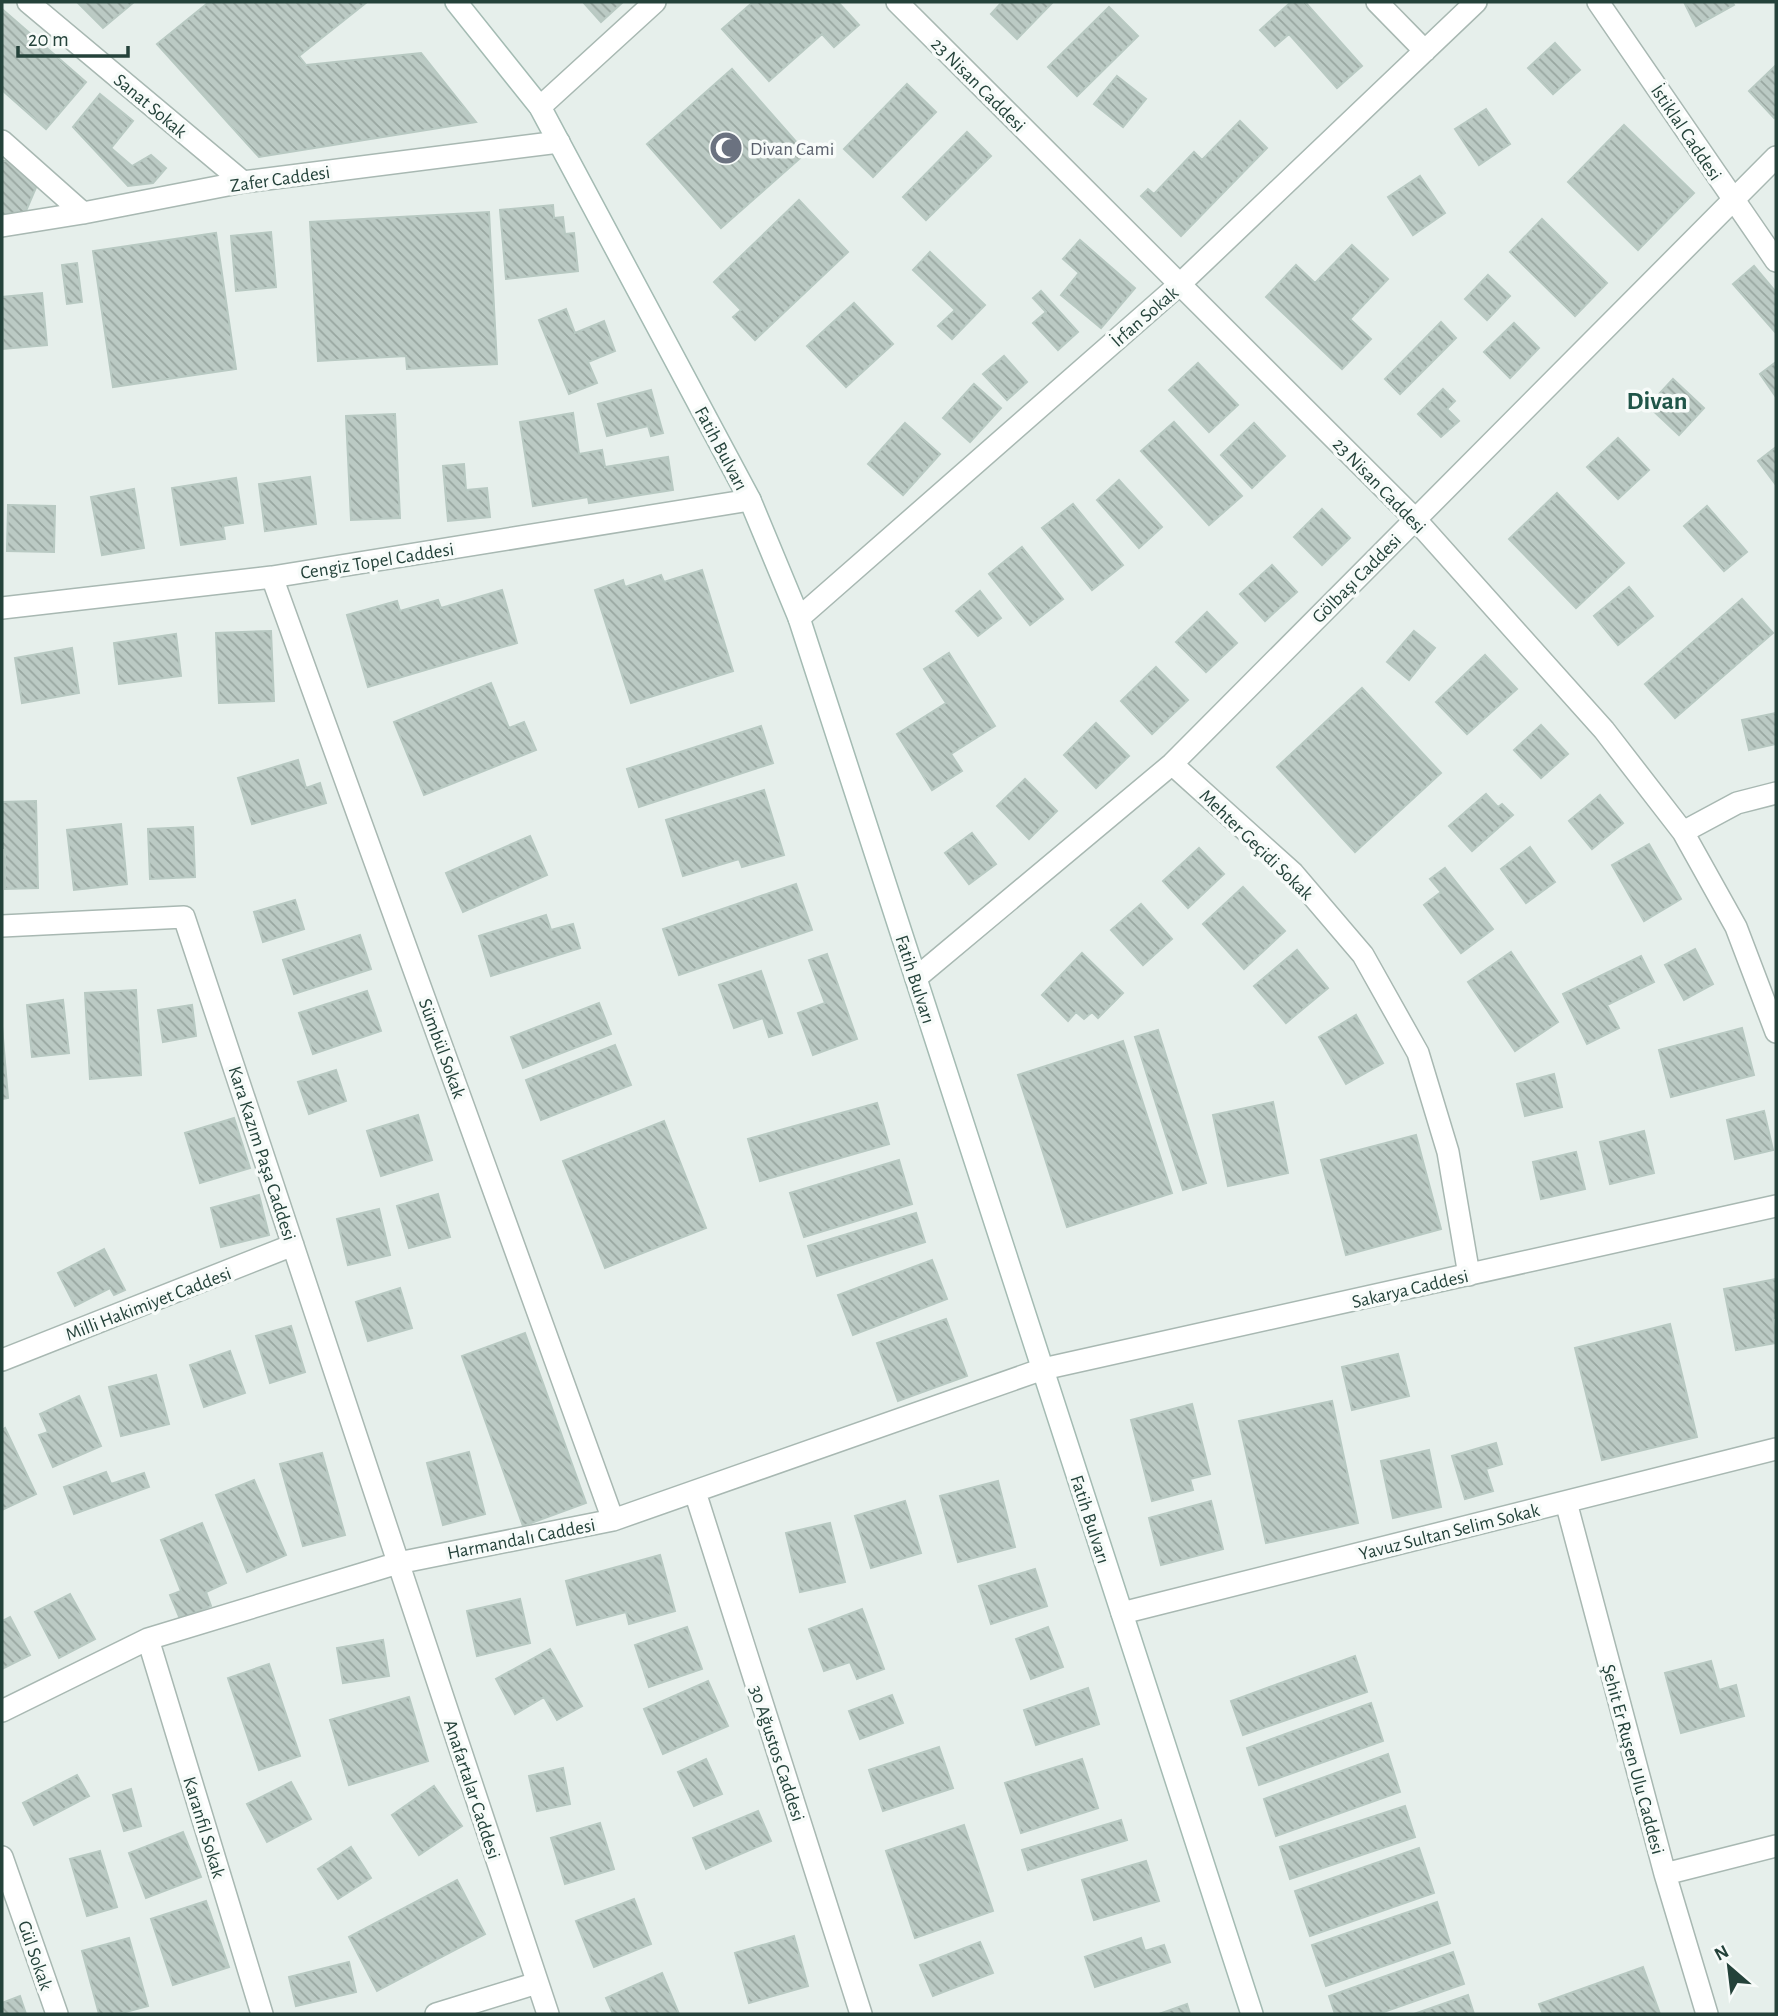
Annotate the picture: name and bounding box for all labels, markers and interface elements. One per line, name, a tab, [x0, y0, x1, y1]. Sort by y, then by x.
scale bar	[18, 14, 128, 58]
text: 20 m	[28, 29, 69, 50]
street label: 23 Nisan Caddesi	[927, 34, 1029, 136]
street label: Sanat Sokak	[110, 70, 190, 142]
street label: İstiklal Caddesi	[1647, 81, 1726, 184]
mosque icon: Divan Cami	[707, 129, 745, 167]
place label: Divan Cami	[750, 140, 834, 159]
street label: Zafer Caddesi	[229, 163, 331, 196]
street label: İrfan Sokak	[1107, 282, 1182, 351]
district label: Divan	[1626, 388, 1688, 414]
street label: Fatih Bulvarı	[691, 404, 751, 494]
street label: 23 Nisan Caddesi	[1329, 435, 1429, 537]
street label: Gölbaşı Caddesi	[1309, 531, 1405, 627]
street label: Cengiz Topel Caddesi	[299, 540, 455, 583]
street label: Mehter Geçidi Sokak	[1195, 786, 1317, 904]
street label: Fatih Bulvarı	[891, 933, 938, 1026]
street label: Sümbül Sokak	[415, 996, 469, 1101]
street label: Kara Kazım Paşa Caddesi	[224, 1064, 299, 1243]
street label: Milli Hakimiyet Caddesi	[63, 1264, 234, 1345]
street label: Sakarya Caddesi	[1350, 1267, 1470, 1312]
street label: Fatih Bulvarı	[1066, 1473, 1113, 1566]
street label: Yavuz Sultan Selim Sokak	[1357, 1501, 1542, 1564]
street label: Harmandalı Caddesi	[446, 1516, 597, 1563]
street label: Şehit Er Ruşen Ulu Caddesi	[1598, 1662, 1667, 1856]
street label: 30 Ağustos Caddesi	[746, 1683, 808, 1824]
street label: Anafartalar Caddesi	[440, 1717, 503, 1862]
street label: Karanfil Sokak	[179, 1774, 228, 1881]
street label: Gül Sokak	[14, 1918, 55, 1993]
north arrow	[1694, 1932, 1764, 2002]
text: N	[1711, 1942, 1732, 1965]

